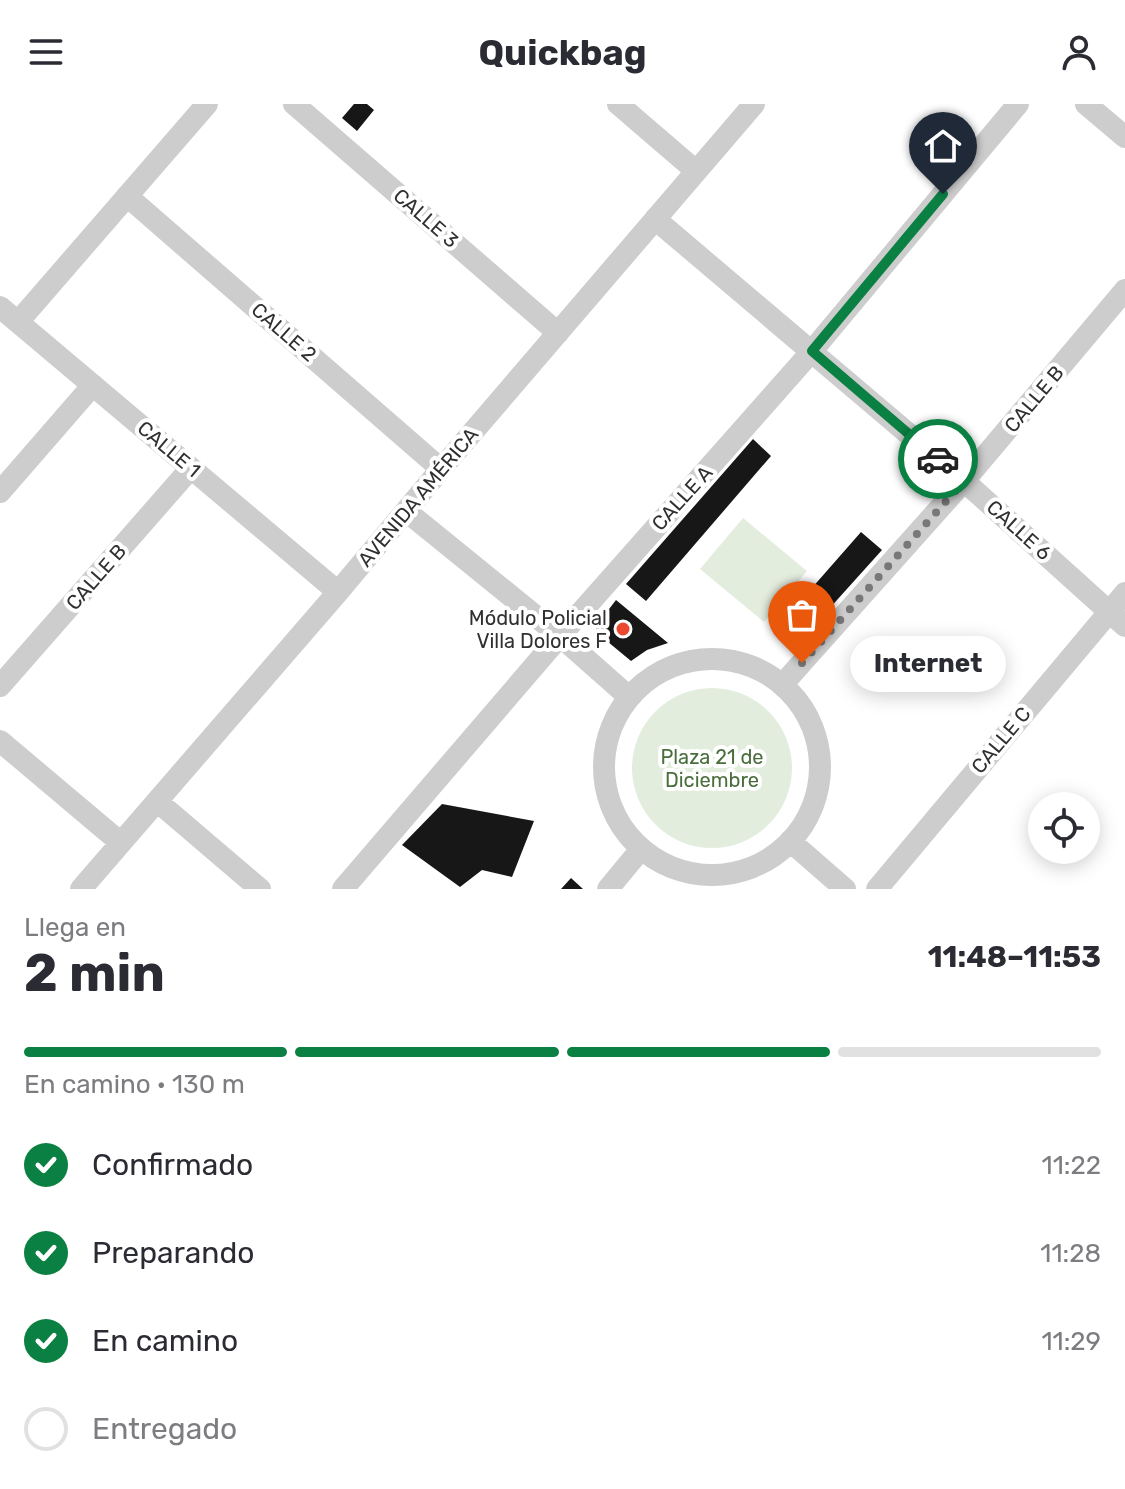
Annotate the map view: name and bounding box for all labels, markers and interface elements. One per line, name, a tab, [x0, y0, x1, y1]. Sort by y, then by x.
icon: menu	[24, 30, 68, 74]
icon: person	[1057, 30, 1101, 74]
text: Quickbag	[478, 31, 647, 74]
pin	[909, 112, 977, 194]
icon: home	[921, 124, 965, 168]
street label: CALLE 3	[389, 183, 463, 253]
street label: CALLE 2	[247, 297, 321, 367]
street label: CALLE B	[999, 361, 1069, 437]
street label: CALLE 1	[133, 416, 205, 482]
courier	[898, 419, 978, 499]
street label: AVENIDA AMÉRICA	[353, 423, 483, 571]
icon: car	[916, 437, 960, 481]
street label: CALLE A	[647, 461, 717, 535]
street label: CALLE 6	[982, 495, 1056, 565]
street label: CALLE B	[61, 539, 131, 615]
pin	[768, 581, 836, 663]
icon: bag	[780, 593, 824, 637]
place label: Módulo Policial Villa Dolores F	[469, 606, 607, 653]
marker: Módulo Policial Villa Dolores F	[614, 620, 632, 638]
callout: Internet	[850, 635, 1006, 691]
text: Internet	[874, 648, 982, 679]
street label: CALLE C	[966, 702, 1036, 778]
park label: Plaza 21 de Diciembre	[660, 745, 764, 792]
map controls	[1028, 792, 1100, 864]
button: locate	[1028, 792, 1100, 864]
text: Llega en	[24, 912, 126, 943]
text: 11:48–11:53	[928, 939, 1101, 975]
text: 2 min	[24, 942, 165, 1004]
text: En camino · 130 m	[24, 1069, 245, 1100]
icon: check	[24, 1143, 68, 1187]
text: Confirmado	[92, 1147, 253, 1183]
text: 11:22	[1042, 1150, 1101, 1181]
icon: check	[24, 1231, 68, 1275]
text: Preparando	[92, 1235, 255, 1271]
text: 11:28	[1040, 1238, 1101, 1269]
icon: check	[24, 1319, 68, 1363]
text: En camino	[92, 1323, 238, 1359]
text: 11:29	[1041, 1326, 1101, 1357]
text: Entregado	[92, 1411, 237, 1447]

